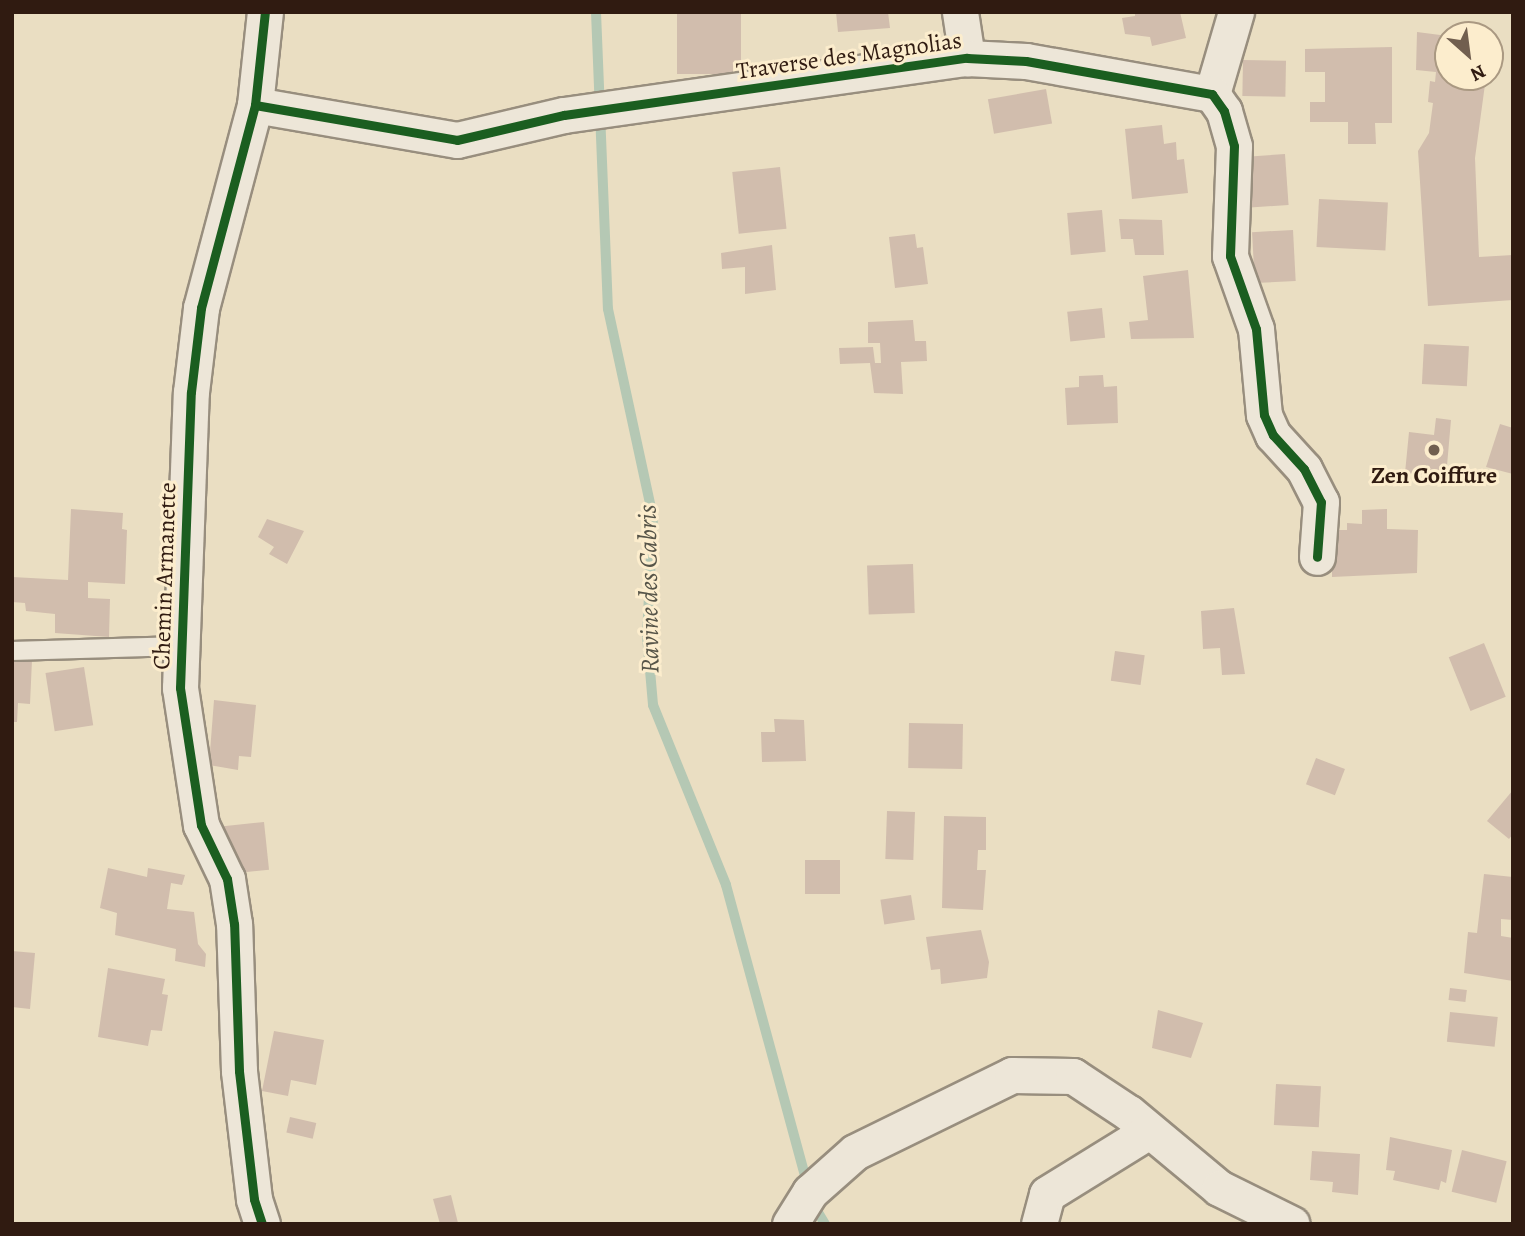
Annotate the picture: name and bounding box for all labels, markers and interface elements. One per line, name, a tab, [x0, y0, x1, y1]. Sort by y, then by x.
north arrow	[1434, 21, 1504, 91]
street label: Traverse des Magnolias	[734, 26, 964, 86]
text: N	[1466, 58, 1490, 88]
marker: Zen Coiffure	[1426, 442, 1442, 458]
place label: Zen Coiffure	[1371, 462, 1497, 490]
street label: Chemin Armanette	[147, 482, 183, 670]
water label: Ravine des Cabris	[632, 504, 666, 674]

